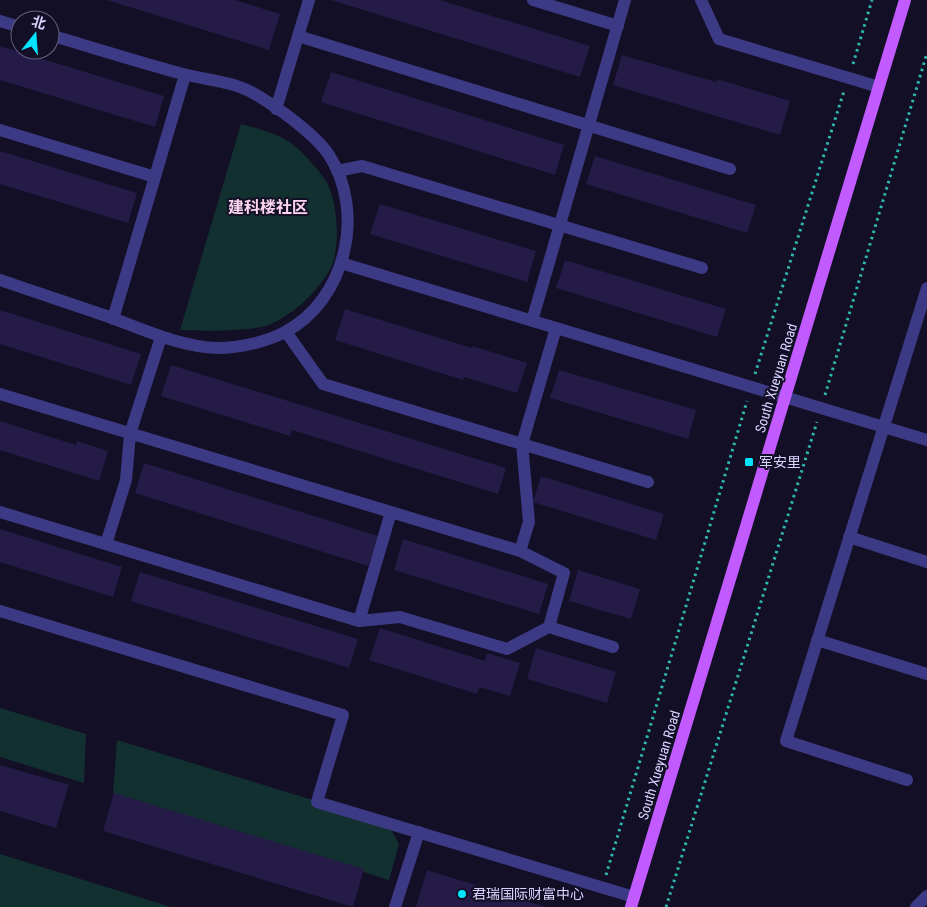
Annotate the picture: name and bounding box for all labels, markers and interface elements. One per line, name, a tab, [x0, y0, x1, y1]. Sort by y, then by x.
north arrow	[10, 10, 60, 60]
text: 北	[30, 13, 48, 32]
district label: 建科楼社区	[228, 198, 308, 217]
street label: South Xueyuan Road	[752, 321, 800, 435]
place label: 军安里	[759, 454, 801, 470]
marker: 军安里	[743, 456, 755, 468]
street label: South Xueyuan Road	[635, 708, 683, 822]
place label: 君瑞国际财富中心	[472, 886, 584, 902]
marker: 君瑞国际财富中心	[456, 888, 468, 900]

